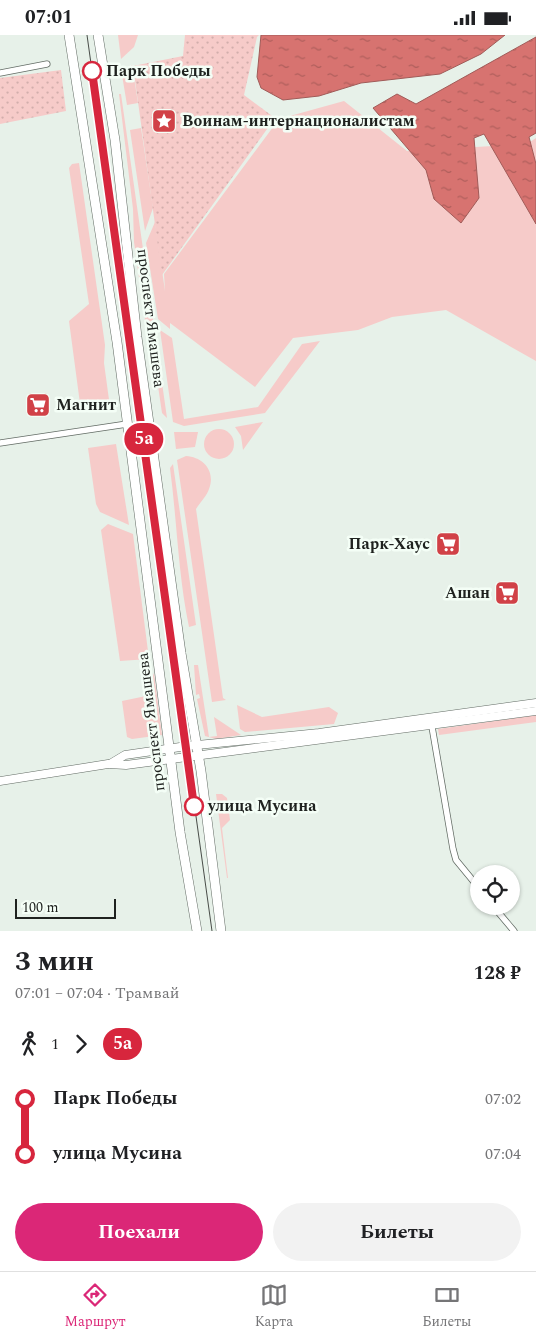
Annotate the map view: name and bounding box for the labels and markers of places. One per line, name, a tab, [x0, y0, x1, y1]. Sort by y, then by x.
place label: Парк Победы	[106, 59, 211, 83]
marker: Парк Победы	[82, 61, 102, 81]
place icon: Воинам-интернационалистам	[151, 108, 177, 134]
place label: Воинам-интернационалистам	[182, 109, 415, 133]
supermarket icon: Магнит	[25, 392, 51, 418]
place label: Магнит	[56, 393, 116, 417]
supermarket icon: Парк-Хаус	[435, 531, 461, 557]
place label: Парк-Хаус	[349, 532, 430, 556]
supermarket icon: Ашан	[494, 580, 520, 606]
place label: Ашан	[445, 581, 490, 605]
place label: улица Мусина	[207, 794, 317, 818]
marker: улица Мусина	[184, 796, 204, 816]

